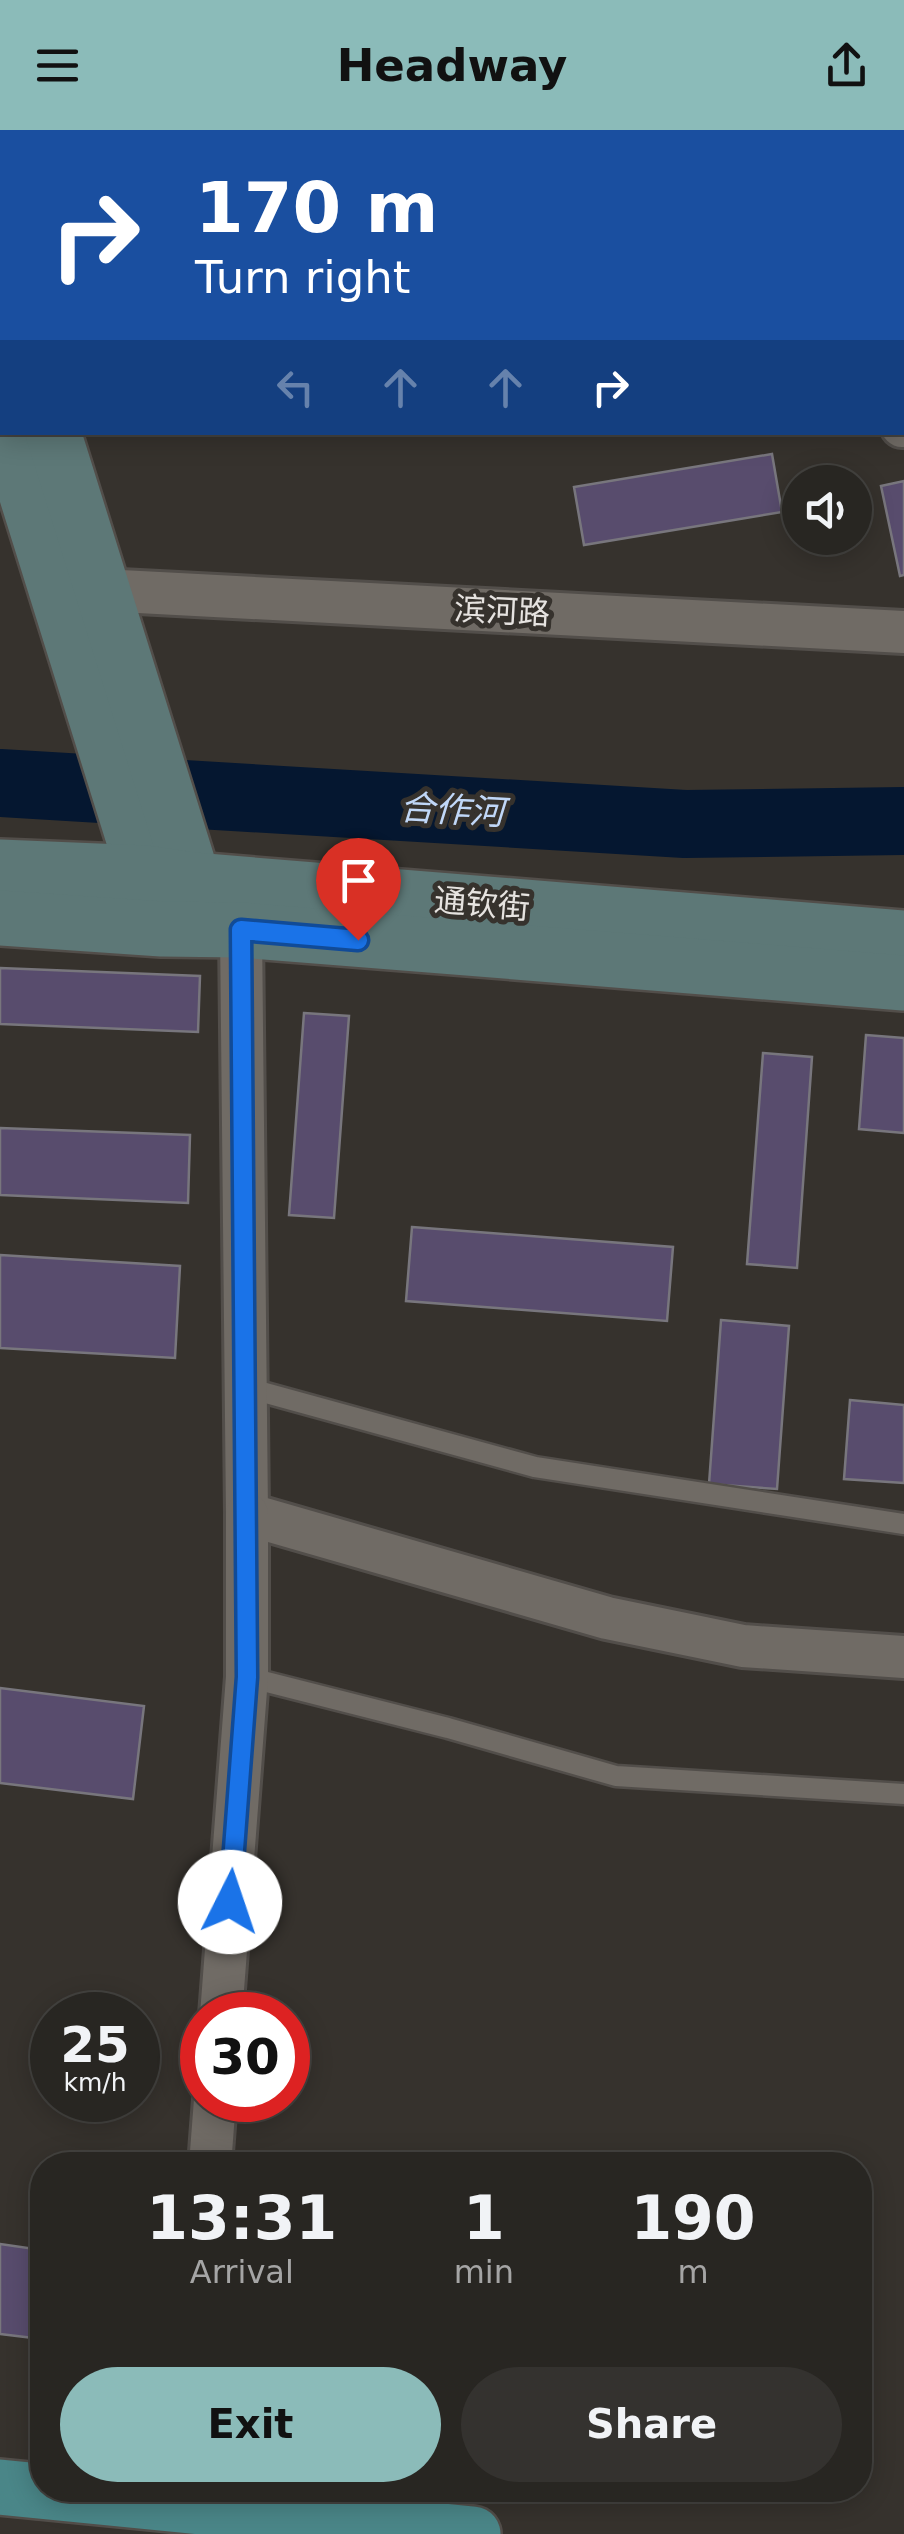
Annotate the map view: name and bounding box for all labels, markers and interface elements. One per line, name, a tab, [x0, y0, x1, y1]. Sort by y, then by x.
icon: menu	[30, 38, 85, 93]
icon: share	[819, 38, 874, 93]
text: Headway	[337, 39, 567, 92]
text: 170 m	[195, 167, 438, 249]
icon: right	[30, 170, 160, 300]
text: Turn right	[195, 251, 410, 304]
icon: left	[268, 360, 323, 415]
icon: ahead	[373, 360, 428, 415]
icon: ahead	[478, 360, 533, 415]
icon: right	[583, 360, 638, 415]
map controls	[782, 465, 872, 555]
button: sound	[782, 465, 872, 555]
street label: 滨河路	[453, 590, 551, 632]
water label: 合作河	[399, 787, 511, 833]
pin	[316, 838, 401, 941]
icon: arrive	[331, 853, 386, 908]
street label: 通钦街	[433, 881, 531, 927]
position arrow	[178, 1850, 282, 1954]
speed limit sign: 30	[180, 1992, 310, 2122]
text: 25	[60, 2016, 130, 2074]
text: km/h	[63, 2068, 127, 2097]
text: 13:31	[146, 2183, 337, 2253]
text: 1	[463, 2183, 505, 2253]
text: 190	[630, 2183, 756, 2253]
text: Arrival	[190, 2253, 294, 2291]
text: min	[454, 2253, 514, 2291]
text: m	[677, 2253, 709, 2291]
button: Exit	[60, 2367, 441, 2482]
button: Share	[461, 2367, 842, 2482]

